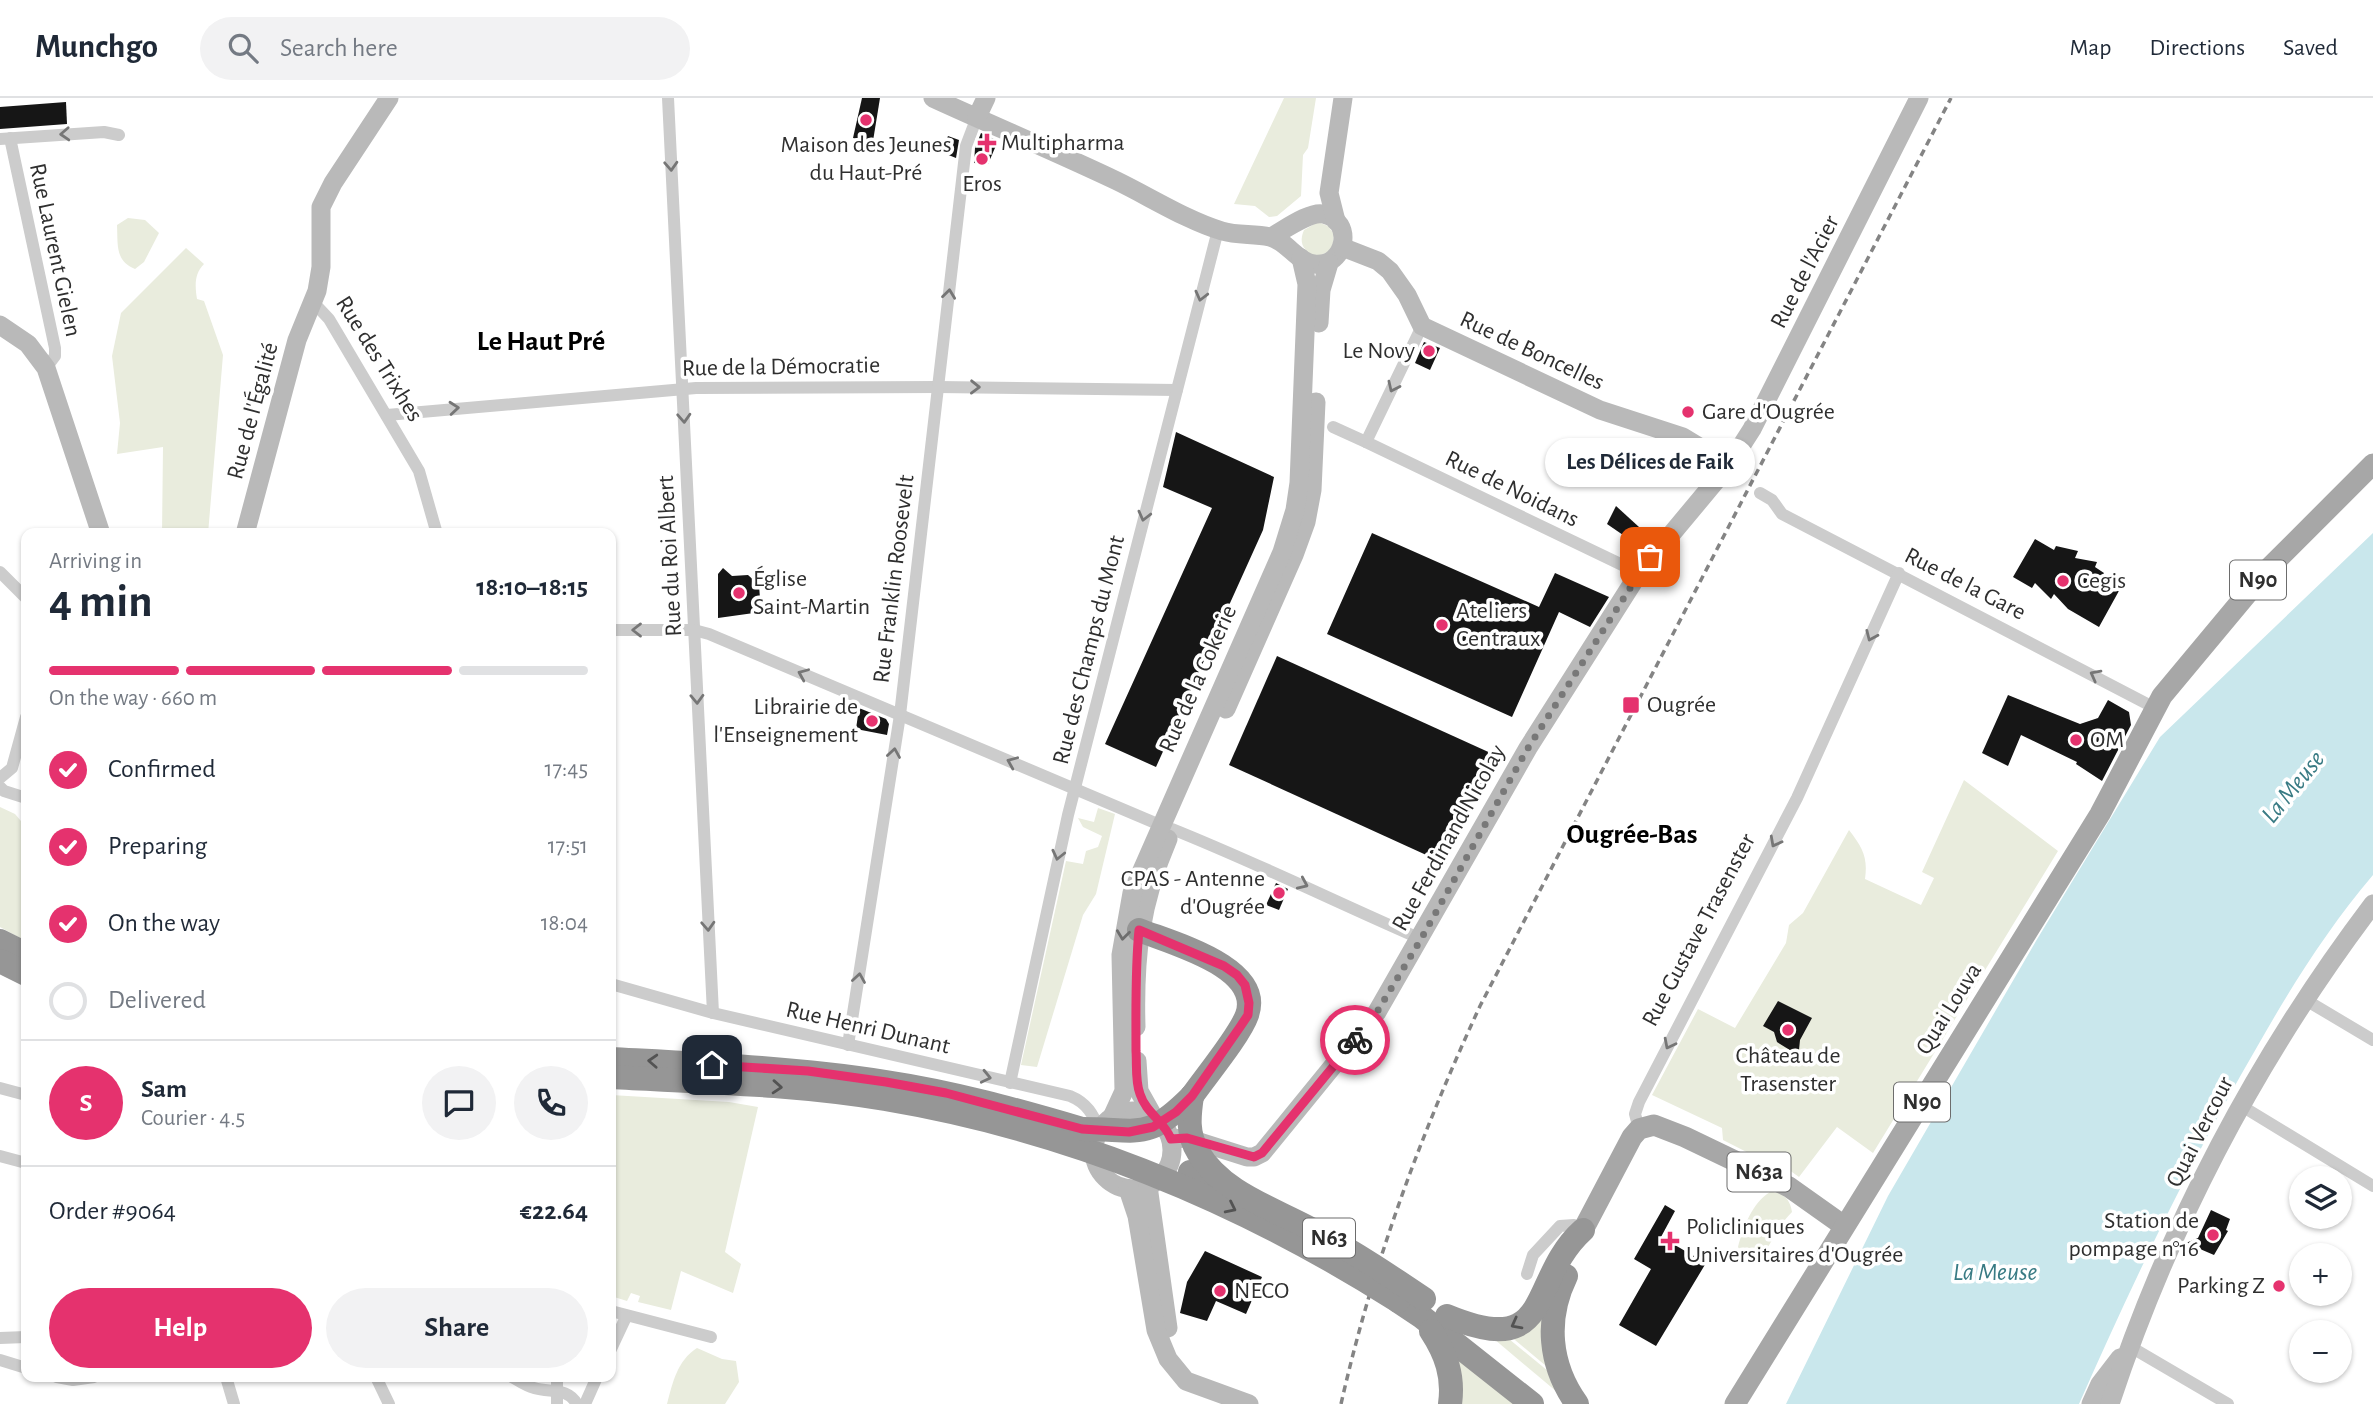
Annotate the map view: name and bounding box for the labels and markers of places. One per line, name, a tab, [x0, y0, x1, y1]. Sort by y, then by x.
marker: Maison des Jeunes du Haut-Pré	[858, 112, 874, 128]
place label: Multipharma	[1001, 131, 1125, 155]
place label: Maison des Jeunes du Haut-Pré	[780, 133, 952, 185]
marker: Multipharma	[979, 135, 995, 151]
marker: Eros	[974, 151, 990, 167]
place label: Eros	[962, 172, 1002, 196]
place label: Le Novy	[1343, 339, 1415, 363]
marker: Le Novy	[1421, 343, 1437, 359]
place label: Gare d'Ougrée	[1702, 400, 1835, 424]
marker: Gare d'Ougrée	[1680, 404, 1696, 420]
callout: Les Délices de Faik	[1545, 438, 1755, 487]
pin	[1620, 527, 1680, 587]
place label: Église Saint-Martin	[753, 565, 870, 619]
place label: Cegis	[2077, 569, 2126, 593]
marker: Cegis	[2055, 573, 2071, 589]
marker: Église Saint-Martin	[731, 585, 747, 601]
place label: Ateliers Centraux	[1456, 599, 1541, 651]
marker: Ateliers Centraux	[1434, 617, 1450, 633]
place label: Ougrée	[1647, 693, 1716, 717]
place label: Librairie de l'Enseignement	[713, 695, 858, 747]
marker: Ougrée	[1621, 695, 1641, 715]
marker: Librairie de l'Enseignement	[864, 713, 880, 729]
place label: OM	[2090, 728, 2124, 752]
marker: OM	[2068, 732, 2084, 748]
place label: CPAS - Antenne d'Ougrée	[1121, 867, 1265, 919]
marker: CPAS - Antenne d'Ougrée	[1271, 885, 1287, 901]
marker: Château de Trasenster	[1780, 1022, 1796, 1038]
pin	[682, 1035, 742, 1095]
place label: Château de Trasenster	[1735, 1044, 1841, 1096]
place label: Station de pompage n°16	[2069, 1209, 2199, 1261]
place label: Policliniques Universitaires d'Ougrée	[1686, 1215, 1903, 1267]
marker: Station de pompage n°16	[2205, 1227, 2221, 1243]
marker: Policliniques Universitaires d'Ougrée	[1660, 1231, 1680, 1251]
place label: Parking Z	[2177, 1274, 2265, 1298]
marker: Parking Z	[2271, 1278, 2287, 1294]
place label: NECO	[1234, 1279, 1289, 1303]
marker: NECO	[1212, 1283, 1228, 1299]

